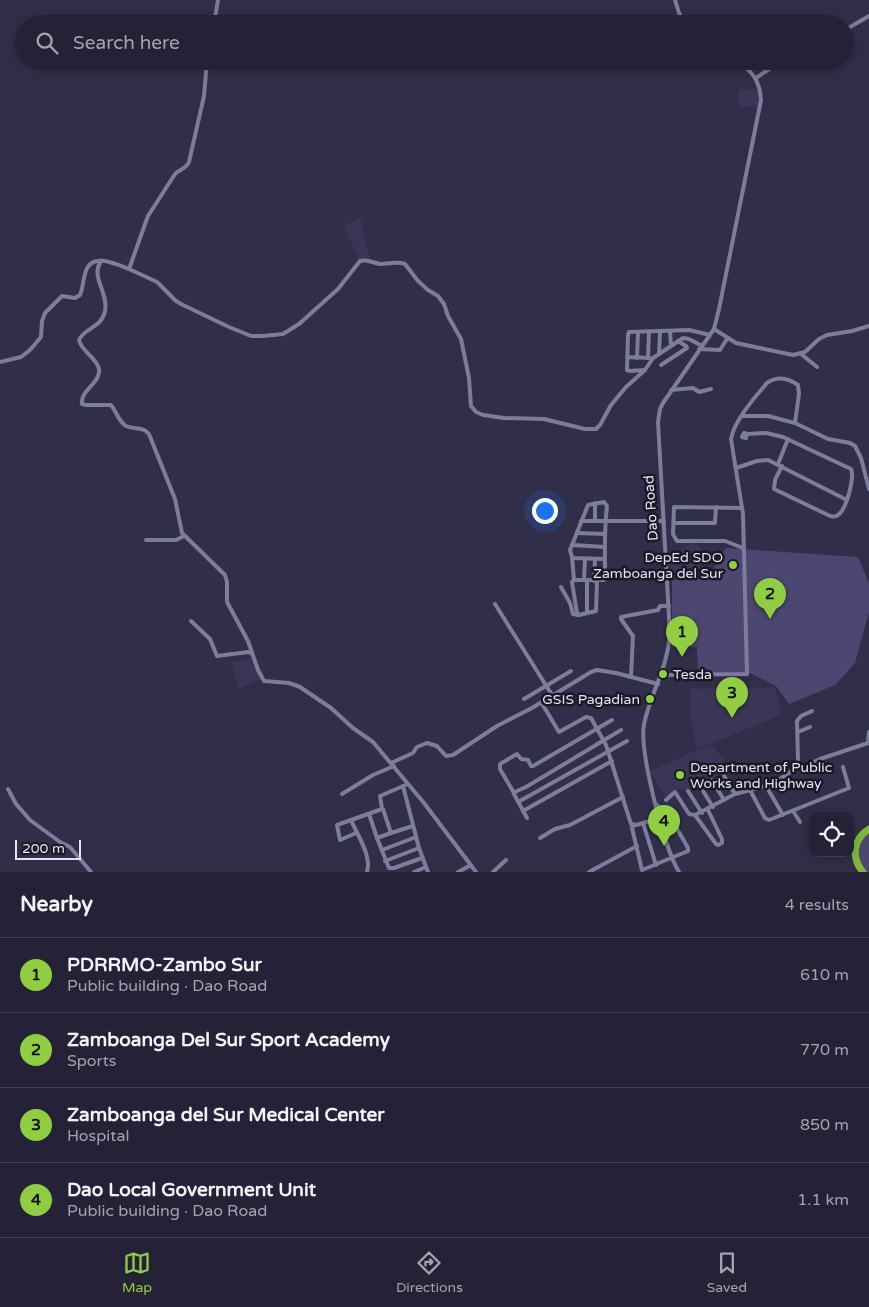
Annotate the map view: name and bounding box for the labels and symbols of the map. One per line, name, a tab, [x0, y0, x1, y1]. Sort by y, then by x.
street label: Dao Road	[640, 475, 662, 541]
your location	[532, 498, 558, 524]
place label: DepEd SDO Zamboanga del Sur	[593, 549, 724, 582]
marker: DepEd SDO Zamboanga del Sur	[727, 559, 739, 571]
pin: 2	[754, 578, 786, 619]
pin: 1	[666, 616, 698, 657]
place label: Tesda	[673, 666, 712, 683]
marker: Tesda	[657, 668, 669, 680]
pin: 3	[716, 677, 748, 718]
place label: GSIS Pagadian	[542, 691, 640, 708]
marker: GSIS Pagadian	[644, 693, 656, 705]
place label: Department of Public Works and Highway	[690, 759, 832, 792]
marker: Department of Public Works and Highway	[674, 769, 686, 781]
pin: 4	[648, 805, 680, 846]
scale bar	[15, 837, 81, 860]

